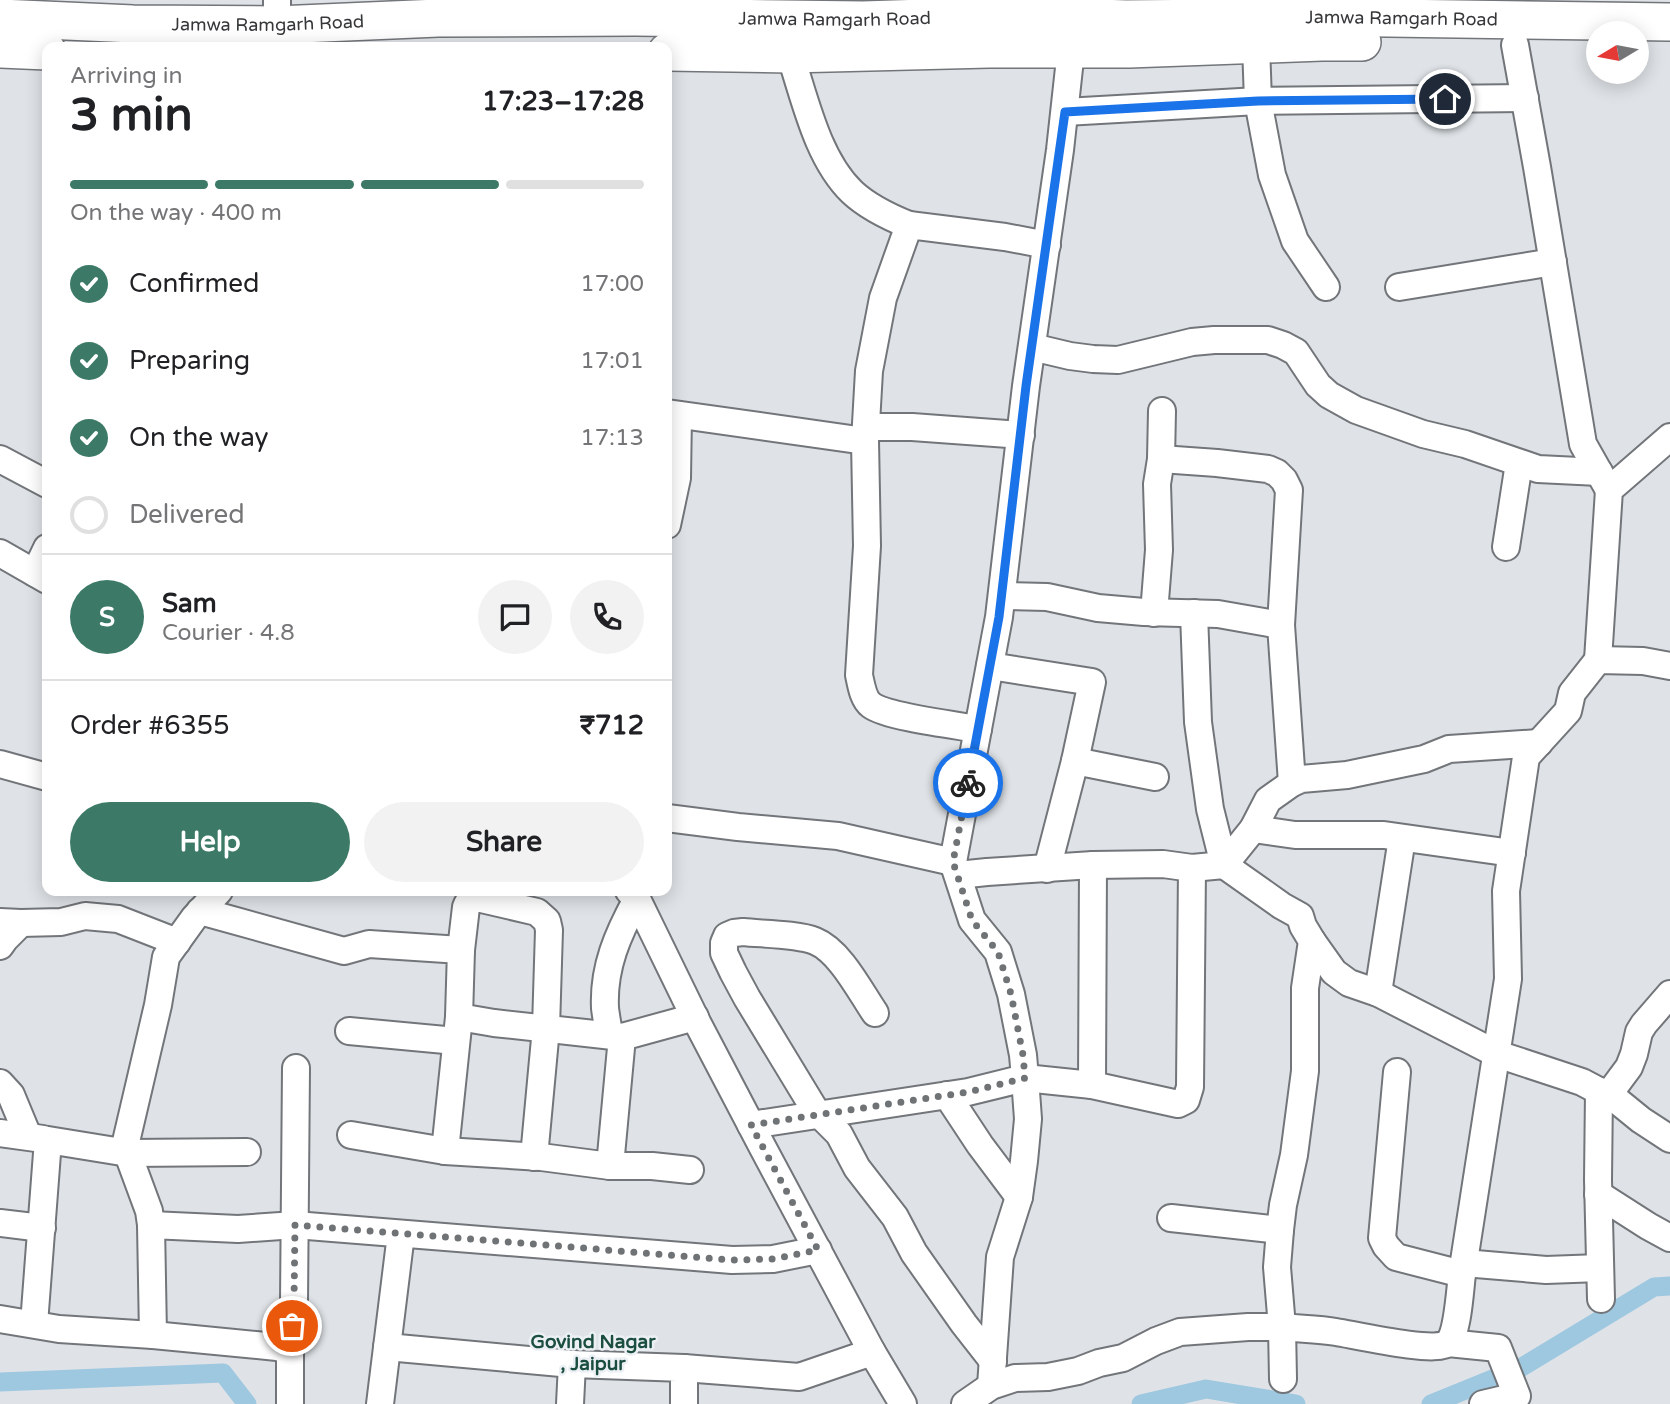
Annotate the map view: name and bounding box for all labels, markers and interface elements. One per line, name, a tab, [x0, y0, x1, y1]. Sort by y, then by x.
street label: Jamwa Ramgarh Road	[1305, 6, 1498, 31]
street label: Jamwa Ramgarh Road	[738, 7, 931, 31]
street label: Jamwa Ramgarh Road	[171, 10, 365, 36]
north arrow	[1586, 21, 1648, 84]
map controls	[1586, 21, 1649, 84]
text: Arriving in	[70, 62, 183, 90]
pin	[1415, 69, 1475, 129]
icon: home	[1426, 80, 1464, 118]
text: 17:23–17:28	[482, 86, 644, 117]
text: 3 min	[70, 88, 193, 143]
text: On the way · 400 m	[70, 199, 282, 227]
icon: check	[70, 265, 108, 303]
text: Confirmed	[129, 268, 259, 299]
text: 17:00	[580, 270, 644, 298]
icon: check	[70, 342, 108, 380]
text: Preparing	[129, 345, 250, 376]
text: 17:01	[580, 347, 644, 375]
icon: check	[70, 419, 108, 457]
text: On the way	[129, 422, 269, 453]
text: 17:13	[580, 424, 644, 452]
text: Delivered	[129, 499, 245, 530]
button: chat	[478, 580, 552, 654]
button: phone	[570, 580, 644, 654]
text: Sam	[162, 588, 217, 619]
text: S	[99, 602, 115, 633]
text: Courier · 4.8	[162, 619, 295, 647]
text: Order #6355	[70, 710, 230, 741]
text: ₹712	[580, 710, 644, 741]
courier	[933, 748, 1003, 818]
icon: bike	[949, 764, 987, 802]
button: Help	[70, 802, 350, 882]
button: Share	[364, 802, 644, 882]
pin	[262, 1296, 322, 1356]
icon: bag	[273, 1307, 311, 1345]
district label: Govind Nagar , Jaipur	[531, 1331, 656, 1376]

